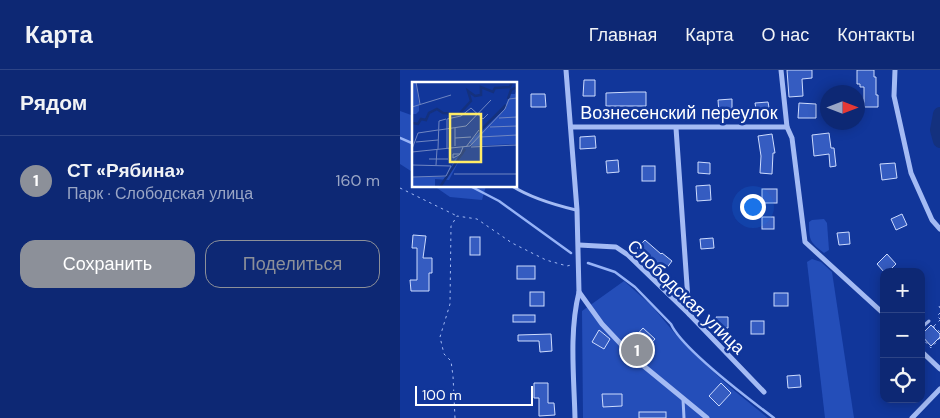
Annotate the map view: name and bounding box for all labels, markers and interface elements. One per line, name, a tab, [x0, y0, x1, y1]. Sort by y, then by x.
text: Карта	[25, 19, 93, 50]
text: Главная	[589, 23, 657, 47]
text: Карта	[685, 23, 734, 47]
text: О нас	[762, 23, 809, 47]
text: Контакты	[837, 23, 915, 47]
inset map	[412, 82, 518, 188]
north arrow	[820, 85, 865, 130]
text: Рядом	[20, 89, 87, 117]
street label: Вознесенский переулок	[580, 101, 778, 125]
text: СТ «Рябина»	[67, 158, 185, 183]
text: 1	[33, 170, 39, 191]
text: 160 m	[336, 170, 380, 191]
text: Парк · Слободская улица	[67, 183, 253, 204]
your location	[740, 194, 766, 220]
street label: Слободская улица	[622, 234, 751, 360]
button: Сохранить	[20, 240, 195, 288]
button: Поделиться	[205, 240, 380, 288]
map controls	[880, 268, 925, 403]
button: +	[880, 268, 925, 313]
button: −	[880, 313, 925, 358]
pin: 1	[621, 331, 653, 369]
button: locate	[880, 358, 925, 403]
scale bar	[415, 383, 532, 406]
text: 100 m	[422, 386, 462, 404]

